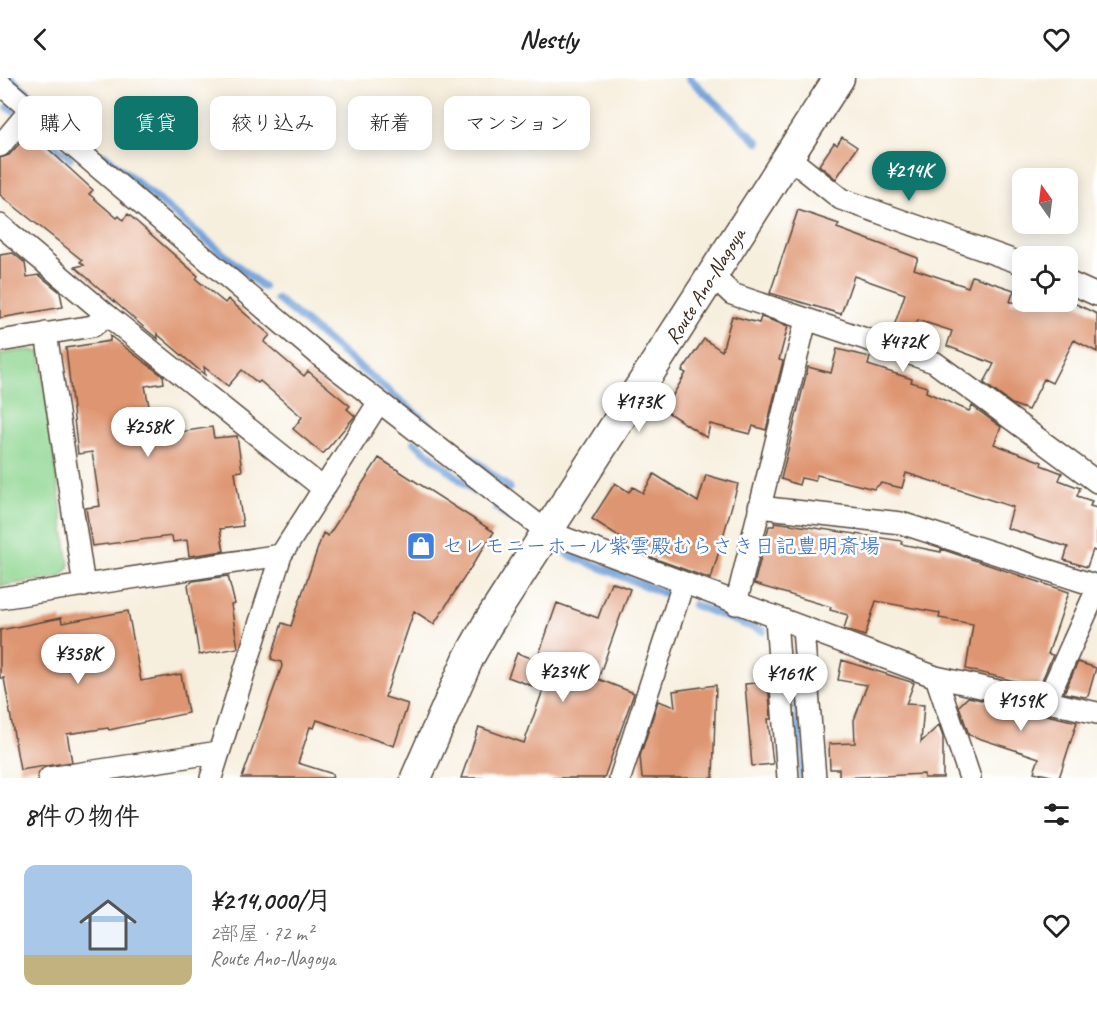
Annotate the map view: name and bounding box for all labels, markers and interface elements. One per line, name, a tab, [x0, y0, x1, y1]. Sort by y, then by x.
text: Nestly	[519, 22, 578, 56]
icon: back	[24, 23, 57, 56]
icon: heart	[1040, 23, 1073, 56]
chip: 購入	[18, 96, 102, 150]
chip: 賃貸	[114, 96, 198, 150]
chip: 絞り込み	[210, 96, 336, 150]
chip: 新着	[348, 96, 432, 150]
chip: マンション	[444, 96, 590, 150]
pin: ¥214K	[867, 151, 951, 202]
text: ¥214K	[886, 158, 932, 183]
north arrow	[1012, 168, 1078, 234]
map controls	[1012, 168, 1078, 312]
street label: Route Ano-Nagoya	[659, 221, 752, 349]
button: locate	[1012, 246, 1078, 312]
pin: ¥472K	[861, 322, 945, 373]
text: ¥472K	[880, 329, 926, 354]
pin: ¥173K	[597, 382, 681, 433]
text: ¥173K	[616, 389, 662, 414]
pin: ¥258K	[106, 407, 190, 458]
text: ¥258K	[125, 414, 171, 439]
shop icon: セレモニーホール紫雲殿むらさき日記豊明斎場	[405, 530, 437, 562]
place label: セレモニーホール紫雲殿むらさき日記豊明斎場	[442, 533, 880, 559]
pin: ¥358K	[36, 634, 120, 685]
text: ¥358K	[55, 641, 101, 666]
pin: ¥234K	[521, 652, 605, 703]
pin: ¥161K	[748, 654, 832, 705]
text: ¥234K	[540, 659, 586, 684]
text: ¥161K	[767, 661, 813, 686]
pin: ¥159K	[979, 681, 1063, 732]
text: ¥159K	[998, 688, 1044, 713]
icon: filters	[1040, 798, 1073, 831]
text: 8件の物件	[24, 800, 140, 833]
text: ¥214,000/月	[210, 884, 332, 917]
icon: home	[72, 889, 144, 961]
icon: heart	[1040, 909, 1073, 942]
text: 2部屋 · 72 m²	[210, 921, 313, 946]
text: Route Ano-Nagoya	[210, 946, 335, 971]

